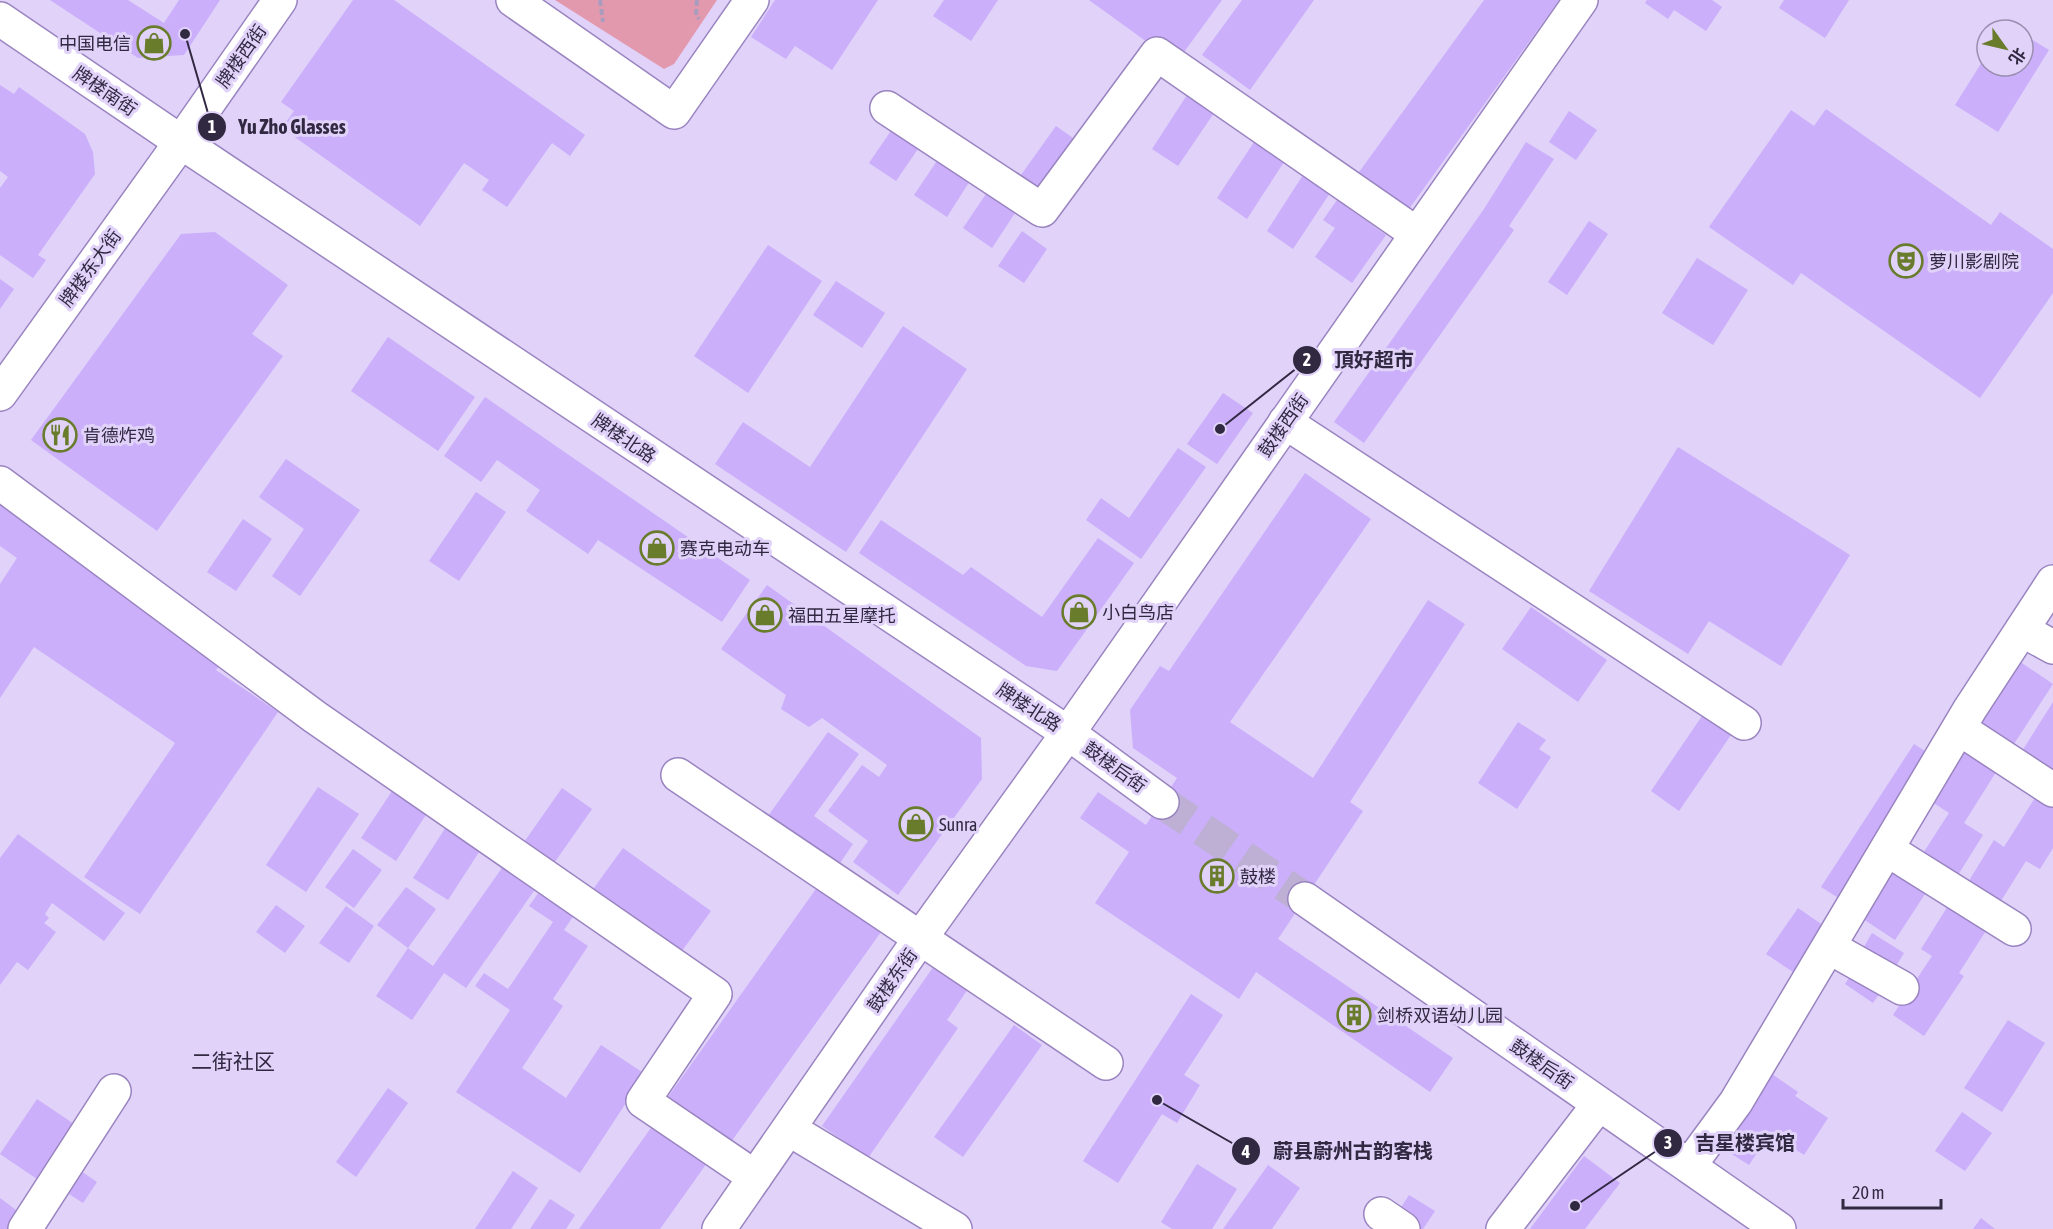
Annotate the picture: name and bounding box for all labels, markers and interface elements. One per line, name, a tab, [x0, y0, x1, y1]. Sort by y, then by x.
north arrow	[1975, 18, 2035, 78]
street label: 牌楼西街	[212, 20, 270, 92]
shop icon: 中国电信	[136, 25, 172, 61]
place label: 中国电信	[59, 33, 131, 54]
text: 北	[2005, 45, 2029, 68]
street label: 牌楼南街	[69, 62, 141, 120]
callout: Yu Zho Glasses	[197, 108, 358, 146]
text: Yu Zho Glasses	[237, 115, 346, 138]
text: 1	[208, 116, 216, 137]
street label: 牌楼东大街	[55, 225, 125, 311]
theatre icon: 萝川影剧院	[1888, 243, 1924, 279]
place label: 萝川影剧院	[1929, 251, 2019, 272]
callout: 頂好超市	[1292, 341, 1426, 379]
text: 頂好超市	[1334, 348, 1414, 371]
text: 2	[1303, 349, 1311, 370]
street label: 鼓楼西街	[1254, 389, 1312, 461]
street label: 牌楼北路	[588, 409, 660, 467]
restaurant icon: 肯德炸鸡	[42, 417, 78, 453]
place label: 肯德炸鸡	[83, 425, 155, 446]
shop icon: 赛克电动车	[639, 530, 675, 566]
place label: 赛克电动车	[680, 538, 770, 559]
shop icon: 小白鸟店	[1061, 594, 1097, 630]
shop icon: 福田五星摩托	[747, 597, 783, 633]
place label: 小白鸟店	[1102, 602, 1174, 623]
place label: 福田五星摩托	[788, 605, 896, 626]
street label: 牌楼北路	[993, 679, 1065, 735]
street label: 鼓楼后街	[1080, 737, 1150, 797]
shop icon: Sunra	[898, 806, 934, 842]
place label: Sunra	[939, 814, 977, 835]
building icon: 鼓楼	[1199, 858, 1235, 894]
place label: 鼓楼	[1240, 866, 1276, 887]
street label: 鼓楼东街	[863, 944, 921, 1016]
building icon: 剑桥双语幼儿园	[1336, 997, 1372, 1033]
place label: 剑桥双语幼儿园	[1377, 1005, 1503, 1026]
street label: 鼓楼后街	[1506, 1035, 1578, 1093]
district label: 二街社区	[191, 1049, 275, 1073]
callout: 吉星楼宾馆	[1653, 1124, 1807, 1162]
text: 吉星楼宾馆	[1695, 1131, 1795, 1154]
callout: 蔚县蔚州古韵客栈	[1231, 1132, 1445, 1170]
text: 3	[1664, 1132, 1672, 1153]
text: 蔚县蔚州古韵客栈	[1273, 1139, 1433, 1162]
text: 4	[1241, 1141, 1250, 1162]
scale bar	[1843, 1172, 1940, 1210]
text: 20 m	[1852, 1182, 1884, 1203]

